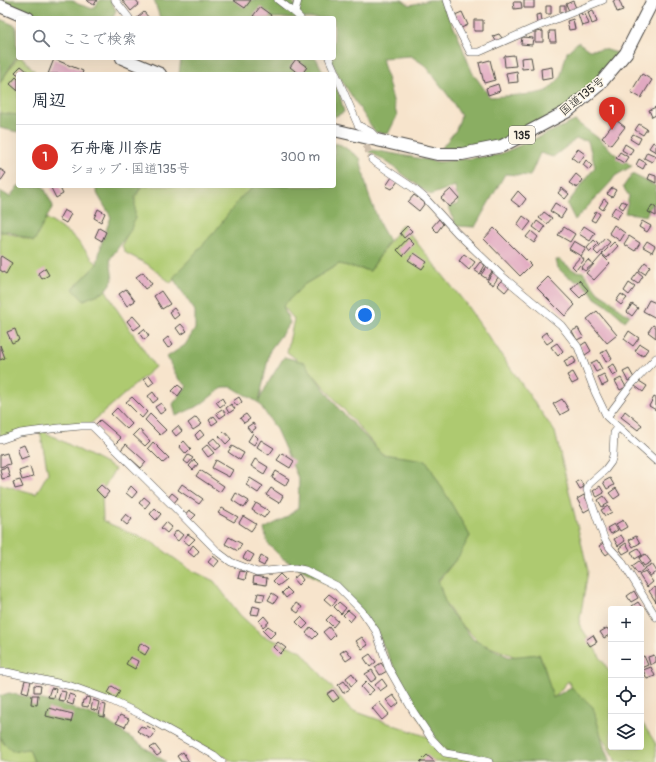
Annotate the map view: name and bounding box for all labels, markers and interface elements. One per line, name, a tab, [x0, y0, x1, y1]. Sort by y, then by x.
search box	[16, 16, 336, 60]
icon: search	[30, 27, 52, 49]
text: ここで検索	[62, 30, 137, 49]
street label: 国道135号	[557, 74, 608, 119]
text: 周辺	[32, 90, 66, 111]
pin: 1	[599, 97, 625, 130]
road number: 135	[509, 126, 535, 144]
text: 石舟庵 川奈店	[70, 139, 163, 158]
text: 1	[42, 149, 48, 165]
text: 300 m	[281, 149, 320, 165]
text: ショップ · 国道135号	[70, 161, 190, 177]
your location	[355, 305, 375, 325]
map controls	[608, 606, 644, 750]
button: +	[608, 606, 644, 642]
button: −	[608, 642, 644, 678]
button: locate	[608, 678, 644, 714]
button: layers	[608, 714, 644, 750]

